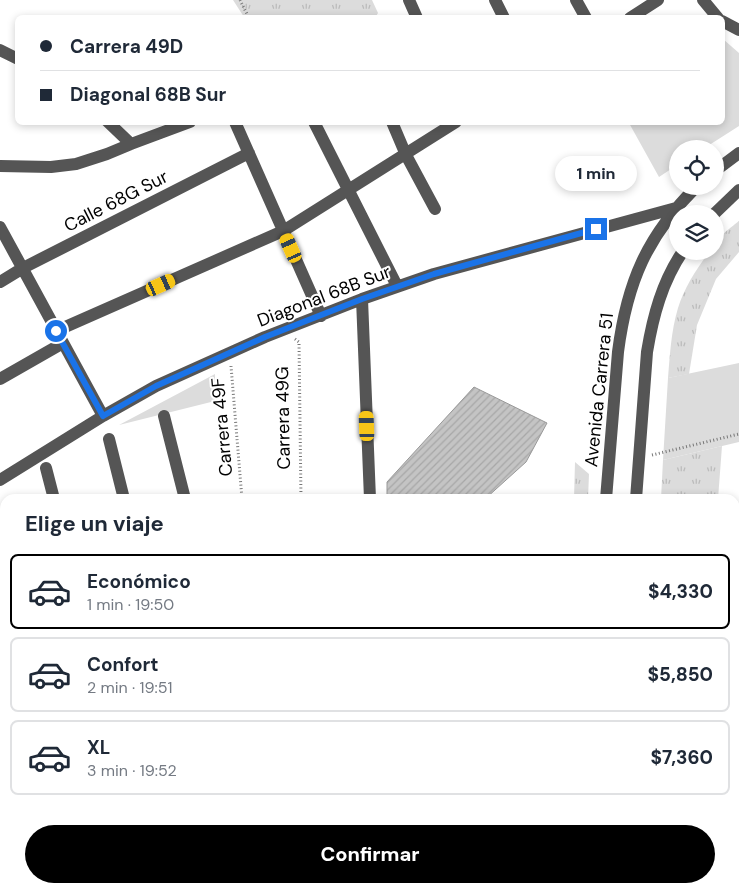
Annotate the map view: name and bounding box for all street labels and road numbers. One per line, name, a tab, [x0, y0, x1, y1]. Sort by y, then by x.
street label: Calle 68G Sur	[60, 164, 172, 238]
street label: Diagonal 68B Sur	[254, 259, 394, 332]
street label: Avenida Carrera 51	[579, 312, 619, 468]
street label: Carrera 49G	[270, 366, 296, 470]
street label: Carrera 49F	[206, 376, 238, 477]

